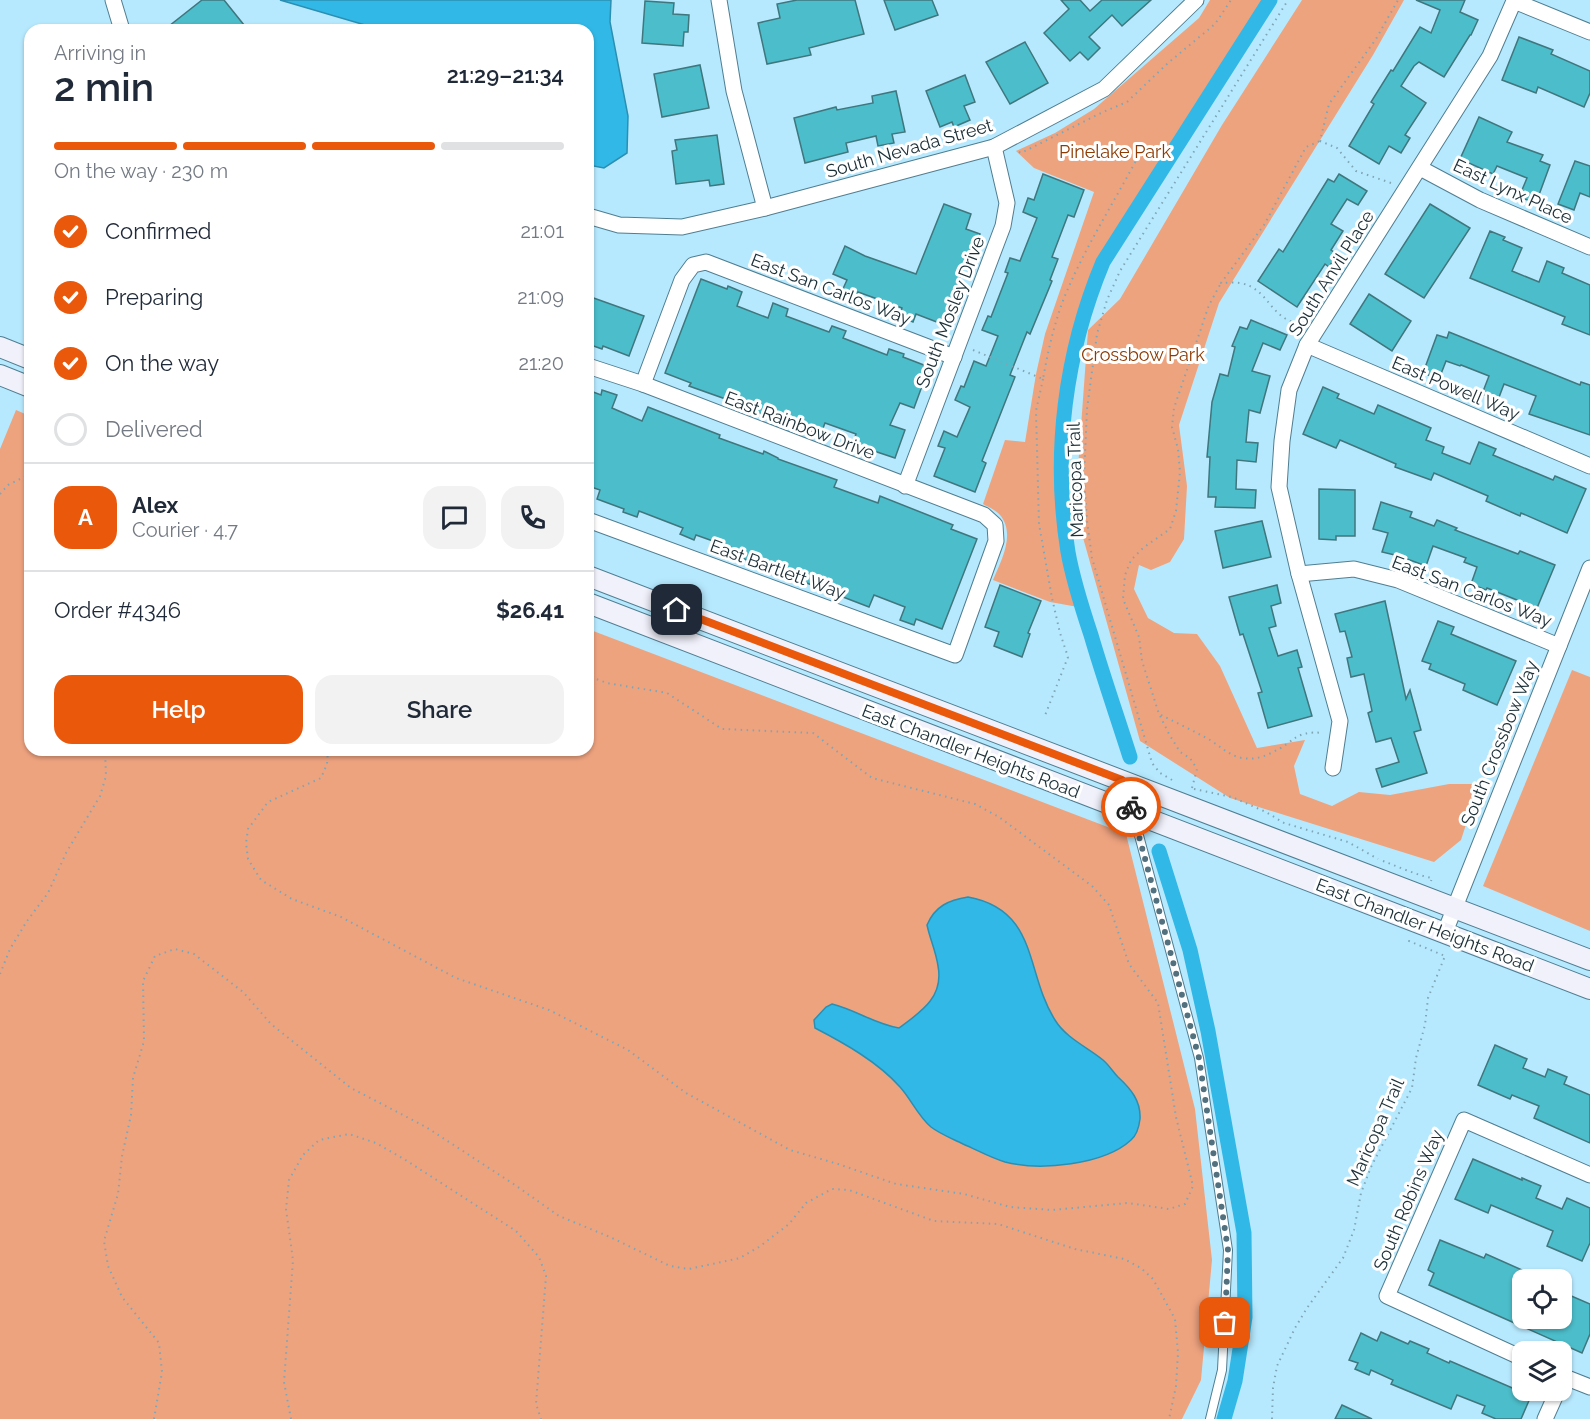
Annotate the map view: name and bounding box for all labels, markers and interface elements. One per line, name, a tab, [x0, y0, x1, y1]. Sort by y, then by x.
text: Arriving in	[54, 41, 146, 65]
text: 21:29–21:34	[447, 62, 564, 88]
text: 2 min	[54, 64, 154, 110]
street label: South Nevada Street	[823, 114, 995, 182]
park label: Pinelake Park	[1059, 141, 1171, 162]
street label: East Lynx Place	[1450, 154, 1576, 228]
text: On the way · 230 m	[54, 159, 228, 183]
street label: South Anvil Place	[1284, 206, 1378, 340]
icon: check	[54, 215, 87, 248]
text: Confirmed	[105, 218, 212, 244]
text: 21:01	[520, 219, 564, 243]
street label: South Mosley Drive	[911, 233, 989, 391]
street label: East San Carlos Way	[748, 249, 914, 329]
icon: check	[54, 281, 87, 314]
text: Preparing	[105, 284, 203, 310]
text: 21:09	[517, 285, 564, 309]
park label: Crossbow Park	[1081, 344, 1205, 365]
icon: check	[54, 347, 87, 380]
text: On the way	[105, 350, 219, 376]
text: 21:20	[519, 351, 564, 375]
street label: East Powell Way	[1389, 352, 1523, 424]
street label: East Rainbow Drive	[722, 387, 878, 463]
text: Delivered	[105, 416, 203, 442]
street label: Maricopa Trail	[1062, 422, 1088, 538]
button: chat	[423, 486, 486, 549]
button: phone	[501, 486, 564, 549]
text: Alex	[132, 492, 178, 518]
text: A	[78, 504, 93, 530]
text: Courier · 4.7	[132, 518, 238, 542]
street label: East Bartlett Way	[707, 535, 849, 603]
street label: East San Carlos Way	[1389, 551, 1555, 631]
pin	[651, 584, 702, 635]
icon: home	[660, 593, 693, 626]
text: Order #4346	[54, 597, 181, 623]
text: $26.41	[496, 597, 564, 623]
street label: South Crossbow Way	[1456, 657, 1542, 829]
button: Help	[54, 675, 303, 744]
button: Share	[315, 675, 564, 744]
street label: East Chandler Heights Road	[859, 700, 1083, 802]
courier	[1101, 777, 1161, 837]
icon: bike	[1115, 791, 1148, 824]
street label: East Chandler Heights Road	[1313, 874, 1537, 976]
street label: Maricopa Trail	[1342, 1075, 1408, 1189]
street label: South Robins Way	[1369, 1126, 1447, 1274]
map controls	[1512, 1269, 1572, 1401]
button: locate	[1512, 1269, 1572, 1329]
pin	[1199, 1297, 1250, 1348]
icon: bag	[1208, 1306, 1241, 1339]
button: layers	[1512, 1341, 1572, 1401]

